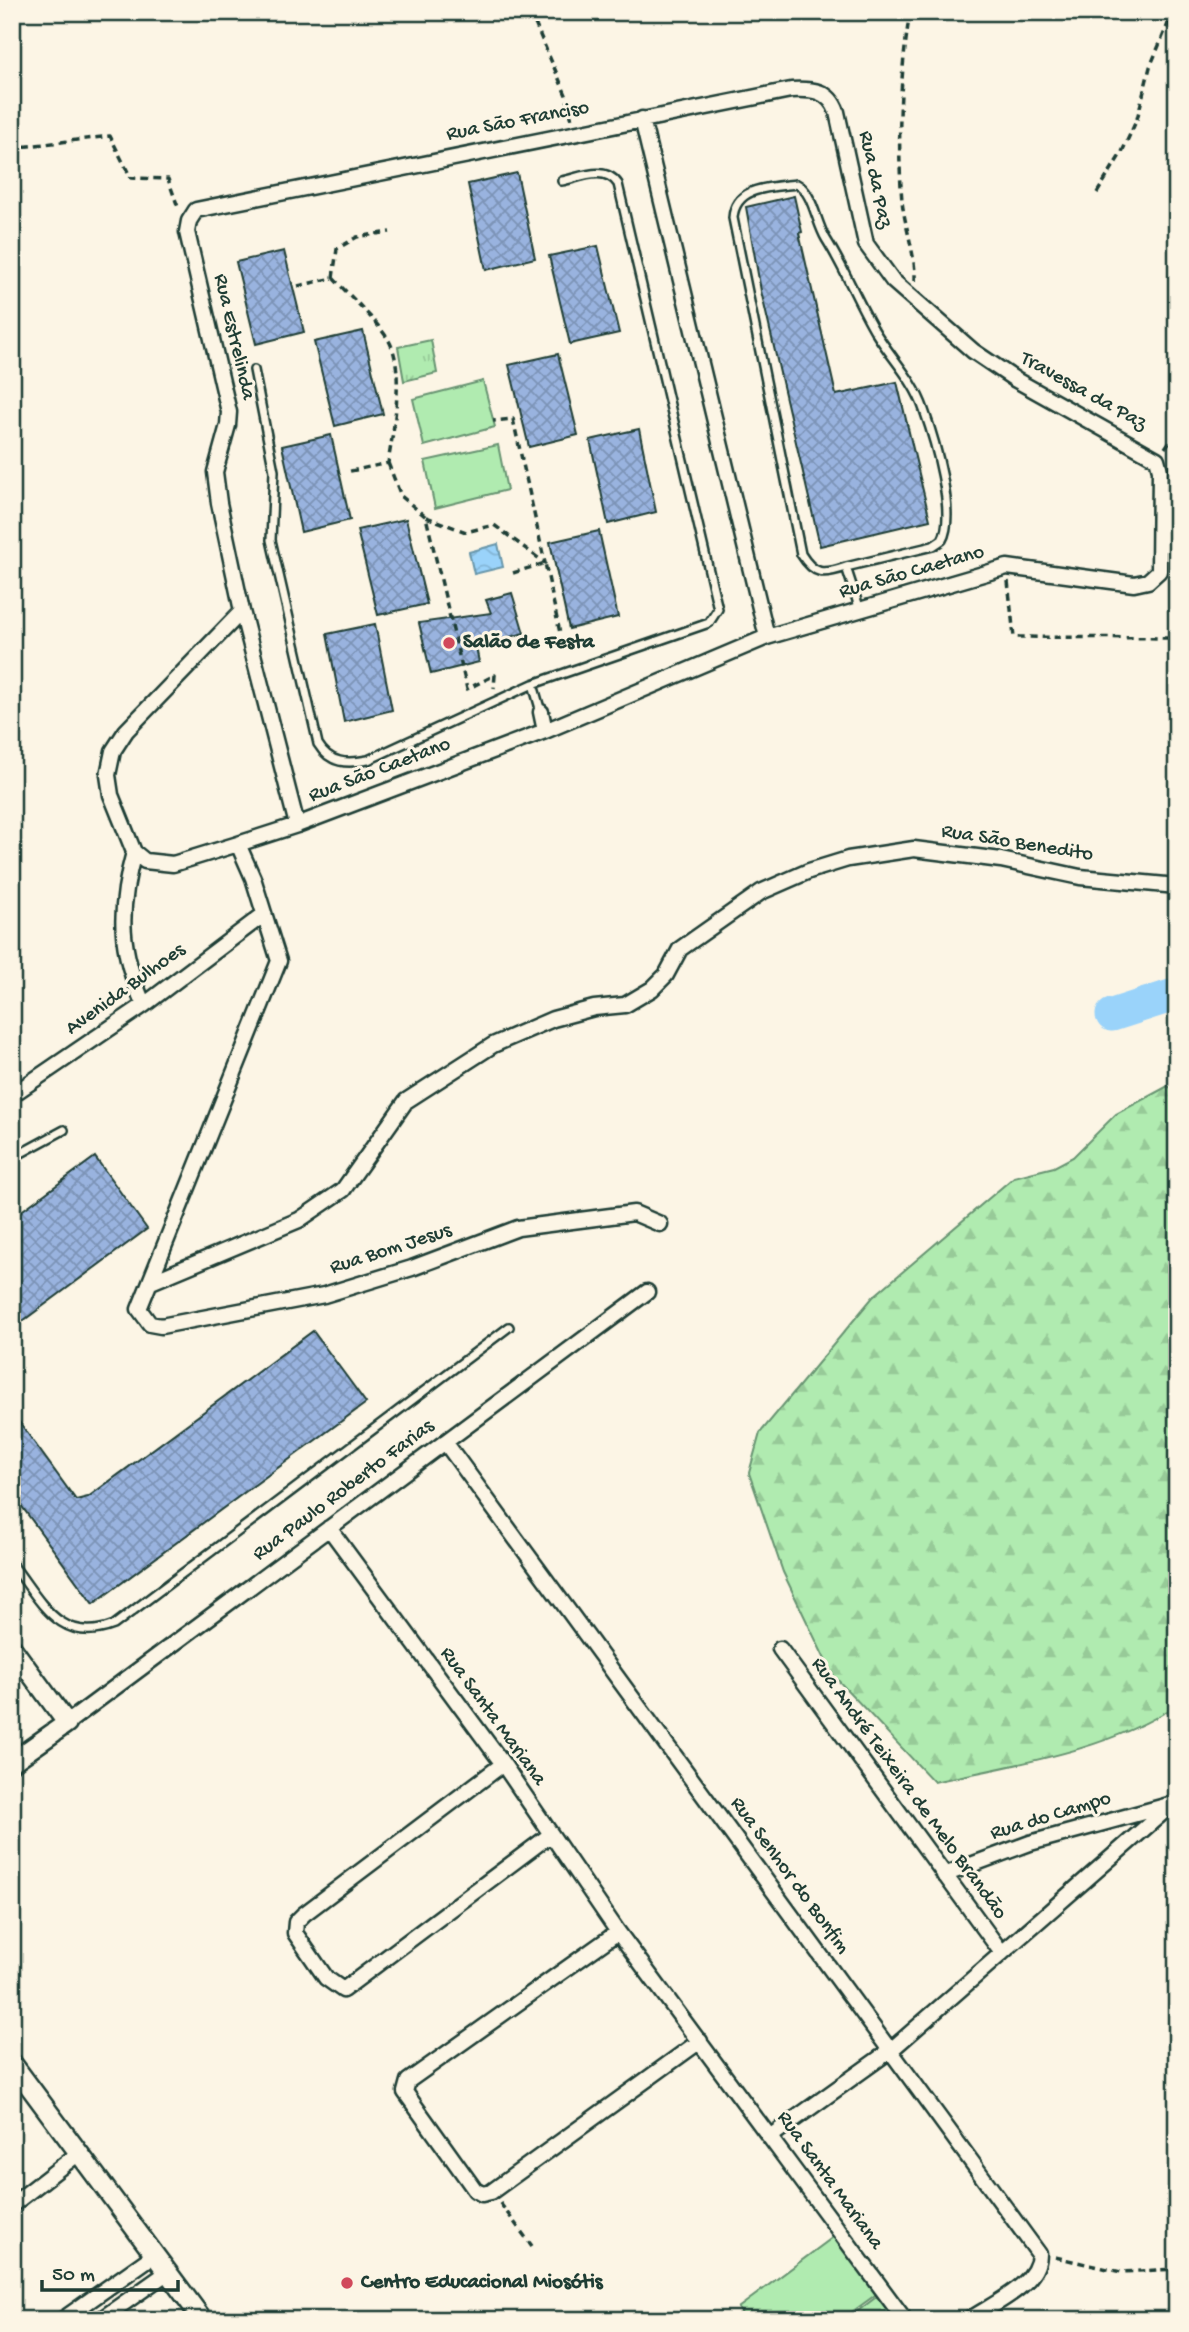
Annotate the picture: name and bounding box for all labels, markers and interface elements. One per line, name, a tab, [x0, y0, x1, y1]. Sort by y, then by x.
street label: Rua São Franciso	[444, 96, 592, 148]
street label: Rua da Paz	[851, 129, 897, 232]
street label: Rua Estrelinda	[206, 272, 260, 404]
street label: Travessa da Paz	[1014, 346, 1151, 437]
street label: Rua São Caetano	[837, 540, 988, 606]
place label: Salão de Festa	[463, 631, 596, 656]
marker: Salão de Festa	[441, 635, 457, 651]
street label: Rua São Caetano	[306, 732, 454, 810]
street label: Rua São Benedito	[939, 820, 1095, 868]
street label: Avenida Bulhoes	[61, 937, 192, 1042]
street label: Rua Bom Jesus	[327, 1218, 456, 1281]
street label: Rua Paulo Roberto Farias	[248, 1414, 441, 1567]
street label: Rua Santa Mariana	[433, 1643, 552, 1792]
street label: Rua André Teixeira de Melo Brandão	[804, 1653, 1012, 1925]
street label: Rua do Campo	[988, 1787, 1114, 1847]
street label: Rua Senhor do Bonfim	[724, 1792, 855, 1960]
street label: Rua Santa Mariana	[770, 2107, 889, 2256]
scale bar	[42, 2248, 178, 2292]
text: 50 m	[52, 2264, 95, 2289]
place label: Centro Educacional Miosótis	[360, 2271, 604, 2296]
marker: Centro Educacional Miosótis	[339, 2275, 355, 2291]

